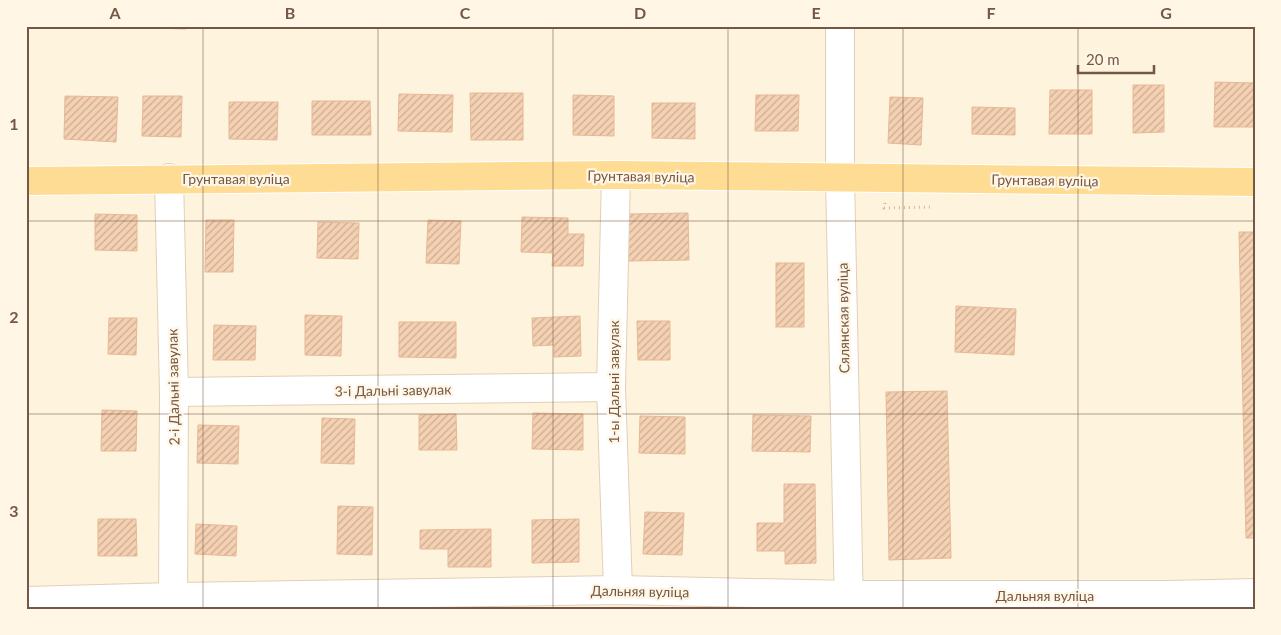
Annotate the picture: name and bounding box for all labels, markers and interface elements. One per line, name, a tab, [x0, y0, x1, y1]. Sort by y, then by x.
text: A	[108, 3, 121, 22]
text: B	[285, 3, 295, 22]
text: C	[460, 3, 471, 22]
text: D	[634, 3, 646, 22]
text: E	[811, 3, 821, 22]
text: F	[986, 3, 996, 22]
text: G	[1160, 3, 1172, 22]
scale bar	[1078, 42, 1155, 74]
text: 20 m	[1086, 50, 1120, 68]
text: 1	[9, 114, 19, 133]
street label: Грунтавая вуліца	[587, 167, 695, 185]
street label: Грунтавая вуліца	[182, 170, 290, 187]
street label: Грунтавая вуліца	[991, 171, 1099, 189]
street label: Сялянская вуліца	[834, 262, 852, 374]
text: 2	[9, 307, 19, 326]
street label: 1-ы Дальні завулак	[605, 319, 622, 444]
street label: 2-і Дальні завулак	[163, 328, 183, 446]
street label: 3-і Дальні завулак	[334, 380, 452, 400]
text: 3	[9, 501, 19, 520]
street label: Дальняя вуліца	[591, 582, 689, 600]
street label: Дальняя вуліца	[996, 587, 1094, 604]

